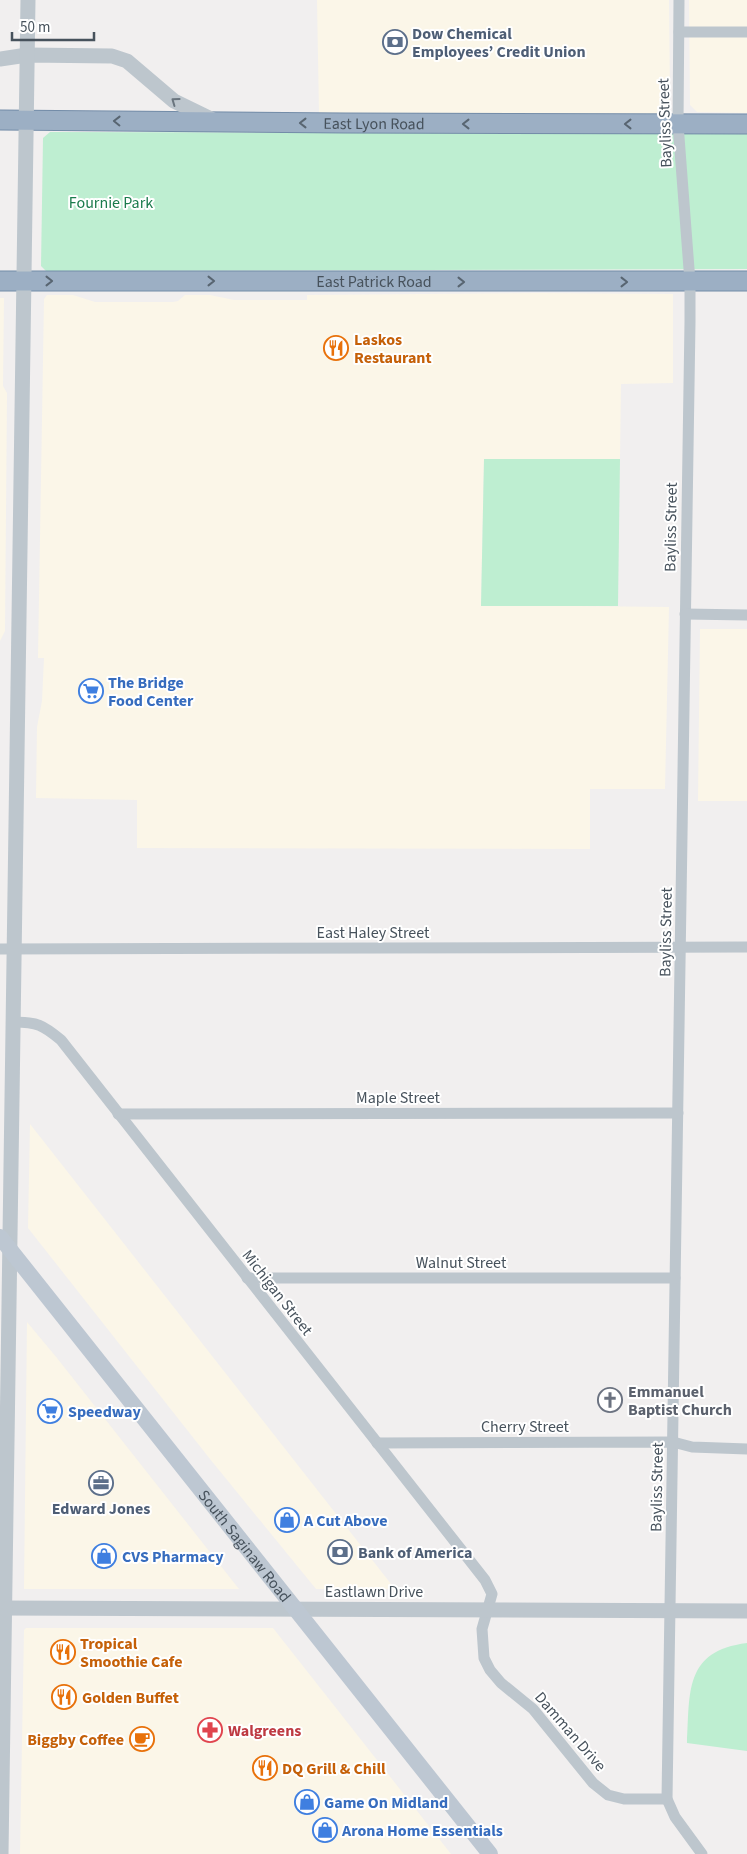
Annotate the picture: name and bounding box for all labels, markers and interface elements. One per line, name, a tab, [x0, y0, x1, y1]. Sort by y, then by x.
scale bar	[12, 10, 95, 42]
text: 50 m	[20, 17, 50, 38]
place label: Dow Chemical Employees’ Credit Union	[412, 23, 586, 63]
bank icon: Dow Chemical Employees’ Credit Union	[382, 29, 408, 55]
street label: Bayliss Street	[652, 77, 678, 168]
one-way arrow	[171, 98, 181, 107]
street label: East Lyon Road	[323, 113, 425, 135]
one-way arrow	[113, 116, 121, 126]
one-way arrow	[299, 118, 307, 128]
one-way arrow	[462, 119, 470, 129]
one-way arrow	[624, 119, 632, 129]
park label: Fournie Park	[69, 192, 153, 214]
street label: East Patrick Road	[316, 271, 432, 293]
one-way arrow	[45, 276, 53, 286]
one-way arrow	[208, 276, 215, 286]
one-way arrow	[458, 277, 465, 287]
one-way arrow	[620, 277, 628, 287]
place label: Laskos Restaurant	[354, 329, 432, 369]
restaurant icon: Laskos Restaurant	[323, 335, 349, 361]
street label: Bayliss Street	[659, 481, 683, 572]
place label: The Bridge Food Center	[108, 672, 194, 712]
supermarket icon: The Bridge Food Center	[78, 678, 104, 704]
street label: Bayliss Street	[654, 886, 678, 977]
street label: East Haley Street	[317, 922, 430, 944]
street label: Maple Street	[356, 1087, 441, 1109]
street label: Michigan Street	[237, 1245, 318, 1341]
street label: Walnut Street	[416, 1252, 507, 1274]
place label: Emmanuel Baptist Church	[628, 1381, 732, 1421]
church icon: Emmanuel Baptist Church	[597, 1387, 623, 1413]
supermarket icon: Speedway	[37, 1398, 63, 1424]
place label: Speedway	[68, 1401, 141, 1423]
street label: Cherry Street	[481, 1416, 570, 1438]
street label: Bayliss Street	[645, 1441, 669, 1532]
office icon: Edward Jones	[88, 1470, 114, 1496]
street label: South Saginaw Road	[193, 1485, 296, 1607]
place label: Edward Jones	[52, 1498, 150, 1520]
shop icon: A Cut Above	[274, 1507, 300, 1533]
place label: A Cut Above	[303, 1510, 388, 1532]
bank icon: Bank of America	[327, 1539, 353, 1565]
place label: Bank of America	[358, 1542, 472, 1564]
shop icon: CVS Pharmacy	[91, 1543, 117, 1569]
place label: CVS Pharmacy	[122, 1546, 224, 1568]
street label: Eastlawn Drive	[325, 1581, 423, 1603]
place label: Tropical Smoothie Cafe	[80, 1633, 182, 1673]
restaurant icon: Tropical Smoothie Cafe	[50, 1639, 76, 1665]
restaurant icon: Golden Buffet	[51, 1684, 77, 1710]
place label: Golden Buffet	[82, 1687, 179, 1709]
street label: Damman Drive	[529, 1687, 611, 1776]
pharmacy icon: Walgreens	[197, 1717, 223, 1743]
place label: Walgreens	[228, 1720, 301, 1742]
cafe icon: Biggby Coffee	[129, 1726, 155, 1752]
place label: Biggby Coffee	[27, 1729, 124, 1751]
restaurant icon: DQ Grill & Chill	[252, 1755, 278, 1781]
place label: DQ Grill & Chill	[282, 1758, 386, 1780]
shop icon: Game On Midland	[294, 1789, 320, 1815]
place label: Game On Midland	[324, 1792, 448, 1814]
shop icon: Arona Home Essentials	[312, 1817, 338, 1843]
place label: Arona Home Essentials	[341, 1820, 503, 1842]

